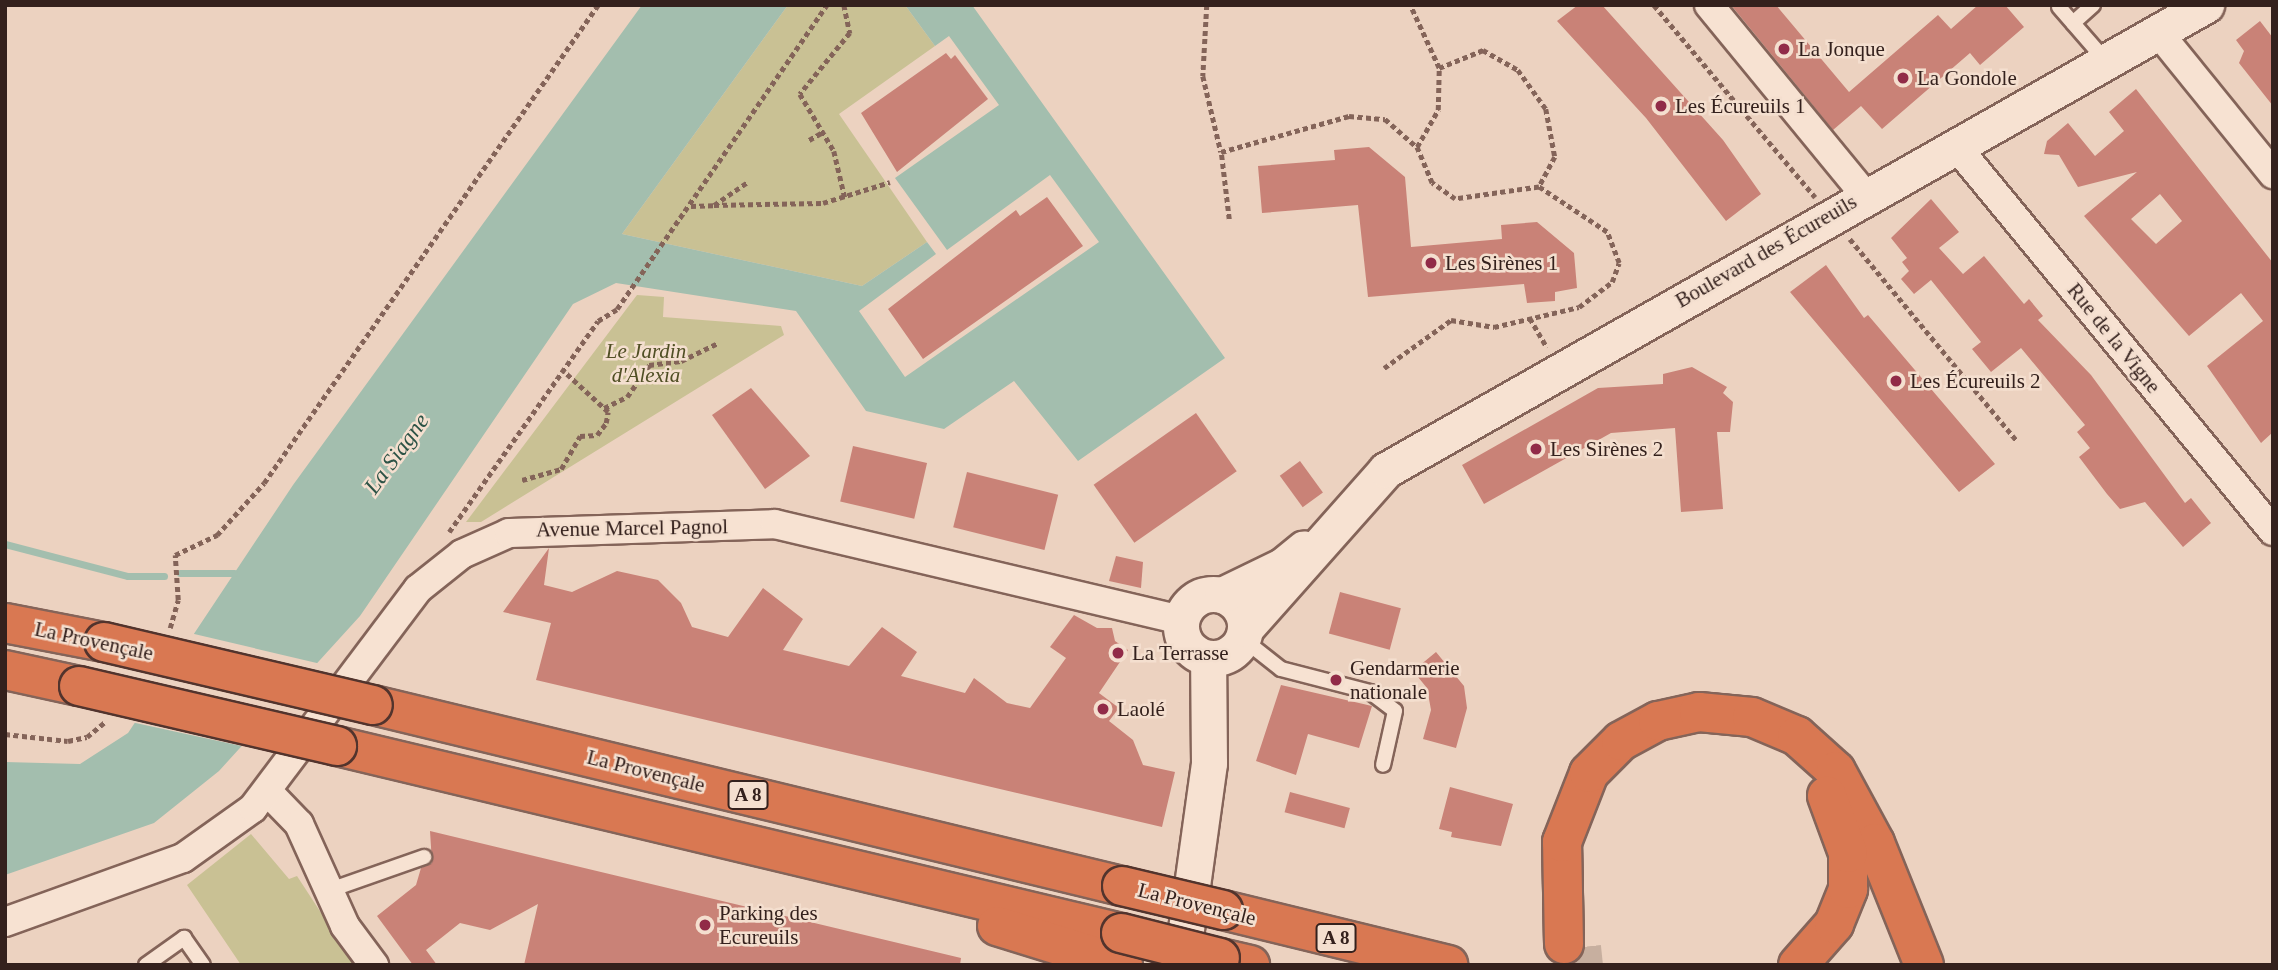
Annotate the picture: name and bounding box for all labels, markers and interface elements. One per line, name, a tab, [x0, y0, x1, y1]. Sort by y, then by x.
place label: La Jonque	[1798, 36, 1885, 62]
marker: La Jonque	[1776, 41, 1792, 57]
place label: La Gondole	[1917, 65, 2017, 91]
marker: La Gondole	[1895, 70, 1911, 86]
place label: Les Écureuils 1	[1675, 93, 1806, 119]
marker: Les Écureuils 1	[1653, 98, 1669, 114]
street label: Boulevard des Écureuils	[1671, 189, 1861, 313]
place label: Les Sirènes 1	[1445, 250, 1558, 276]
marker: Les Sirènes 1	[1423, 255, 1439, 271]
street label: Rue de la Vigne	[2062, 278, 2166, 398]
park label: Le Jardin d'Alexia	[606, 338, 686, 388]
place label: Les Écureuils 2	[1910, 368, 2041, 394]
marker: Les Écureuils 2	[1888, 373, 1904, 389]
water label: La Siagne	[359, 408, 435, 500]
place label: Les Sirènes 2	[1550, 436, 1663, 462]
marker: Les Sirènes 2	[1528, 441, 1544, 457]
street label: Avenue Marcel Pagnol	[536, 514, 728, 542]
street label: La Provençale	[32, 616, 156, 666]
place label: La Terrasse	[1132, 640, 1229, 666]
marker: La Terrasse	[1110, 645, 1126, 661]
place label: Gendarmerie nationale	[1350, 655, 1460, 705]
marker: Gendarmerie nationale	[1328, 672, 1344, 688]
place label: Laolé	[1117, 696, 1165, 722]
marker: Laolé	[1095, 701, 1111, 717]
street label: La Provençale	[584, 744, 708, 798]
road number: A 8	[727, 780, 769, 810]
street label: La Provençale	[1135, 877, 1259, 931]
place label: Parking des Ecureuils	[719, 900, 818, 950]
marker: Parking des Ecureuils	[697, 917, 713, 933]
road number: A 8	[1315, 922, 1357, 954]

